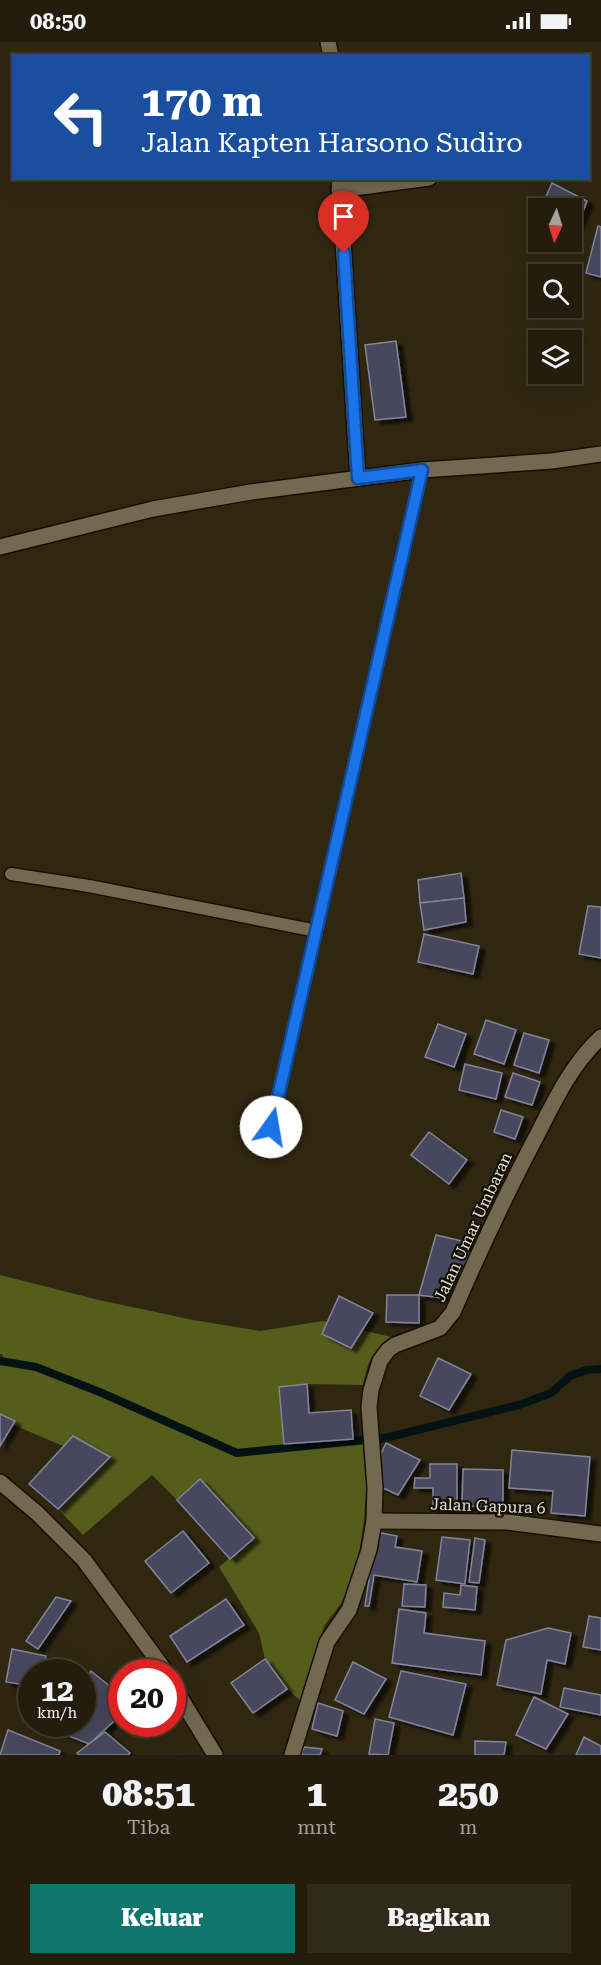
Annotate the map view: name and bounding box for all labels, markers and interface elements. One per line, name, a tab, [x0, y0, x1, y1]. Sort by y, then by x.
text: 08:50	[30, 9, 86, 34]
text: 170 m	[141, 77, 263, 126]
icon: left	[42, 78, 120, 156]
text: Jalan Kapten Harsono Sudiro	[141, 127, 523, 159]
pin	[318, 191, 369, 253]
north arrow	[528, 198, 582, 252]
map controls	[528, 198, 582, 384]
icon: arrive	[327, 200, 360, 233]
button: search	[528, 264, 582, 318]
button: layers	[528, 330, 582, 384]
position arrow	[239, 1095, 303, 1159]
street label: Jalan Umar Umbaran	[430, 1149, 516, 1305]
street label: Jalan Gapura 6	[430, 1494, 546, 1518]
speed limit sign: 20	[108, 1659, 186, 1737]
text: 12	[40, 1673, 74, 1708]
text: km/h	[37, 1704, 77, 1722]
text: 08:51	[102, 1773, 195, 1815]
text: 1	[306, 1773, 327, 1815]
text: 250	[438, 1773, 499, 1815]
text: Tiba	[127, 1815, 170, 1839]
text: mnt	[297, 1815, 336, 1839]
text: m	[459, 1815, 478, 1839]
button: Keluar	[30, 1884, 295, 1953]
button: Bagikan	[307, 1884, 571, 1953]

